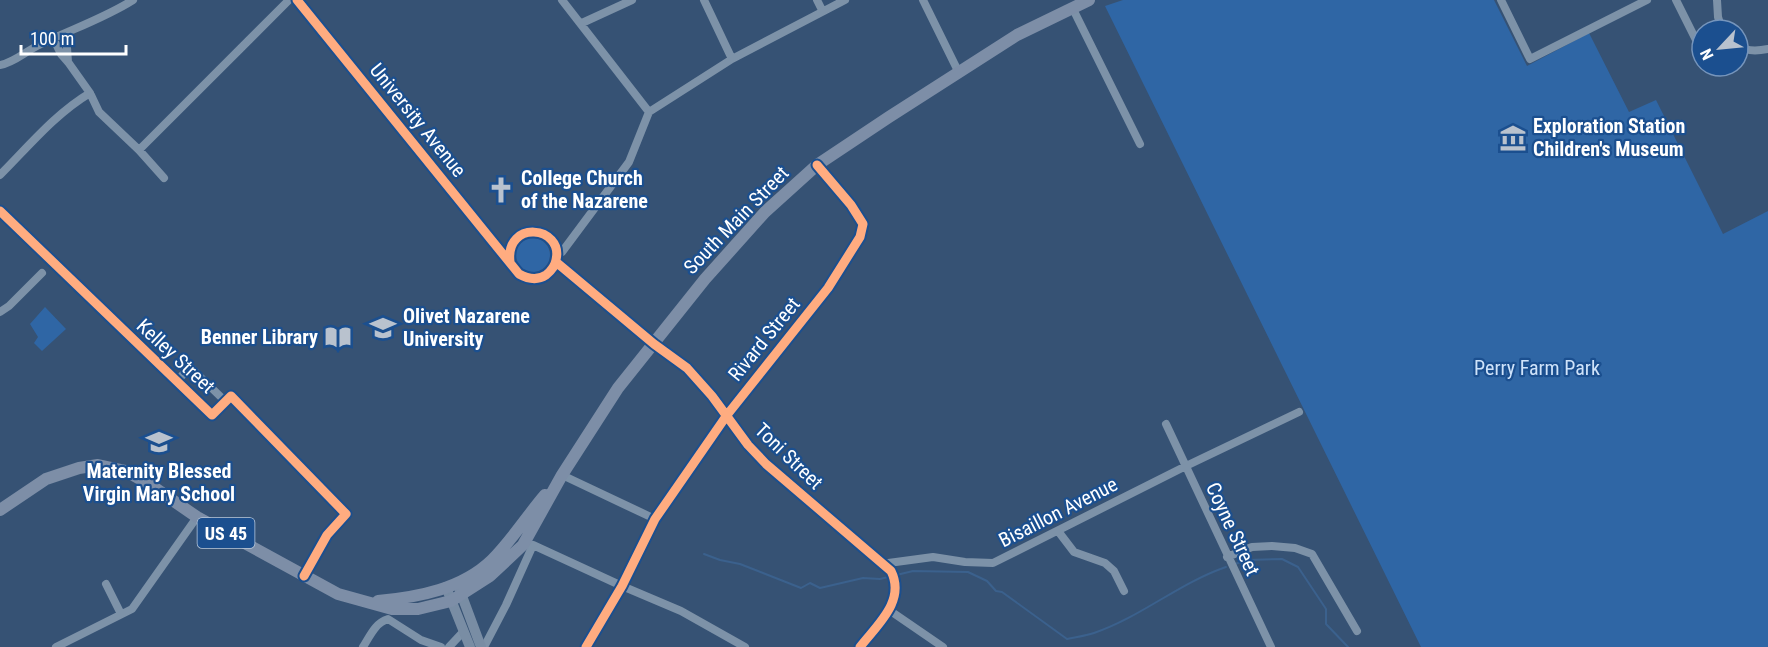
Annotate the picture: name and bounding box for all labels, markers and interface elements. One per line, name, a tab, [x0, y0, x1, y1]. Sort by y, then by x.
scale bar	[21, 18, 126, 56]
north arrow	[1690, 18, 1750, 78]
text: 100 m	[30, 28, 74, 49]
text: N	[1696, 46, 1718, 63]
street label: University Avenue	[365, 58, 471, 182]
place label: Exploration Station Children's Museum	[1533, 114, 1685, 161]
museum icon: Exploration Station Children's Museum	[1498, 123, 1528, 153]
street label: South Main Street	[679, 161, 794, 279]
place label: College Church of the Nazarene	[521, 166, 648, 213]
church icon: College Church of the Nazarene	[486, 175, 516, 205]
street label: Rivard Street	[723, 292, 805, 386]
place label: Olivet Nazarene University	[403, 304, 530, 351]
school or university icon: Olivet Nazarene University	[368, 313, 398, 343]
street label: Kelley Street	[132, 314, 220, 398]
library icon: Benner Library	[323, 322, 353, 352]
place label: Benner Library	[201, 325, 318, 349]
park label: Perry Farm Park	[1474, 356, 1600, 380]
street label: Toni Street	[750, 418, 828, 494]
school or university icon: Maternity Blessed Virgin Mary School	[144, 427, 174, 457]
place label: Maternity Blessed Virgin Mary School	[83, 459, 235, 506]
street label: Bisaillon Avenue	[995, 472, 1121, 552]
street label: Coyne Street	[1201, 479, 1265, 579]
road number: US 45	[198, 518, 254, 548]

